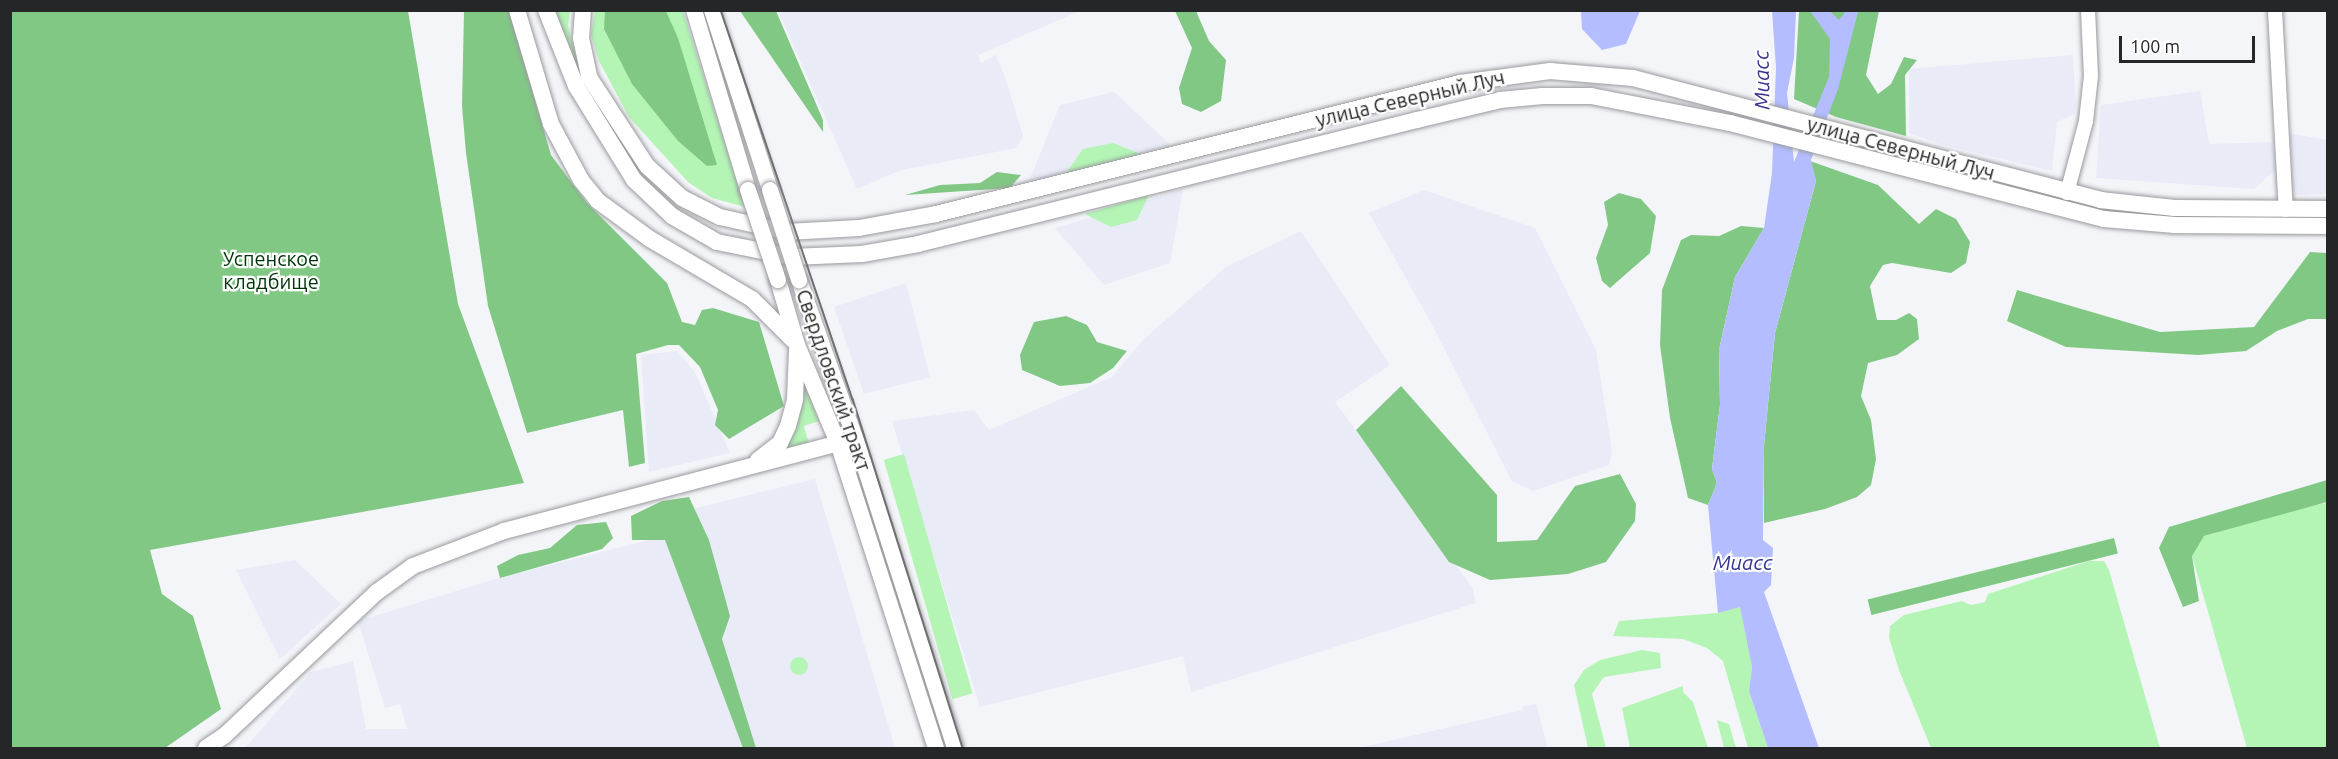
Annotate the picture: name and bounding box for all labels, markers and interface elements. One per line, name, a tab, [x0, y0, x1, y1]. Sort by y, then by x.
scale bar	[2122, 24, 2258, 62]
text: 100 m	[2130, 36, 2180, 56]
water label: Миасс	[1748, 50, 1774, 110]
street label: улица Северный Луч	[1313, 65, 1507, 131]
street label: улица Северный Луч	[1805, 111, 1997, 185]
park label: Успенское кладбище	[223, 247, 319, 294]
street label: Свердловский тракт	[792, 286, 876, 474]
water label: Миасс	[1713, 549, 1773, 575]

